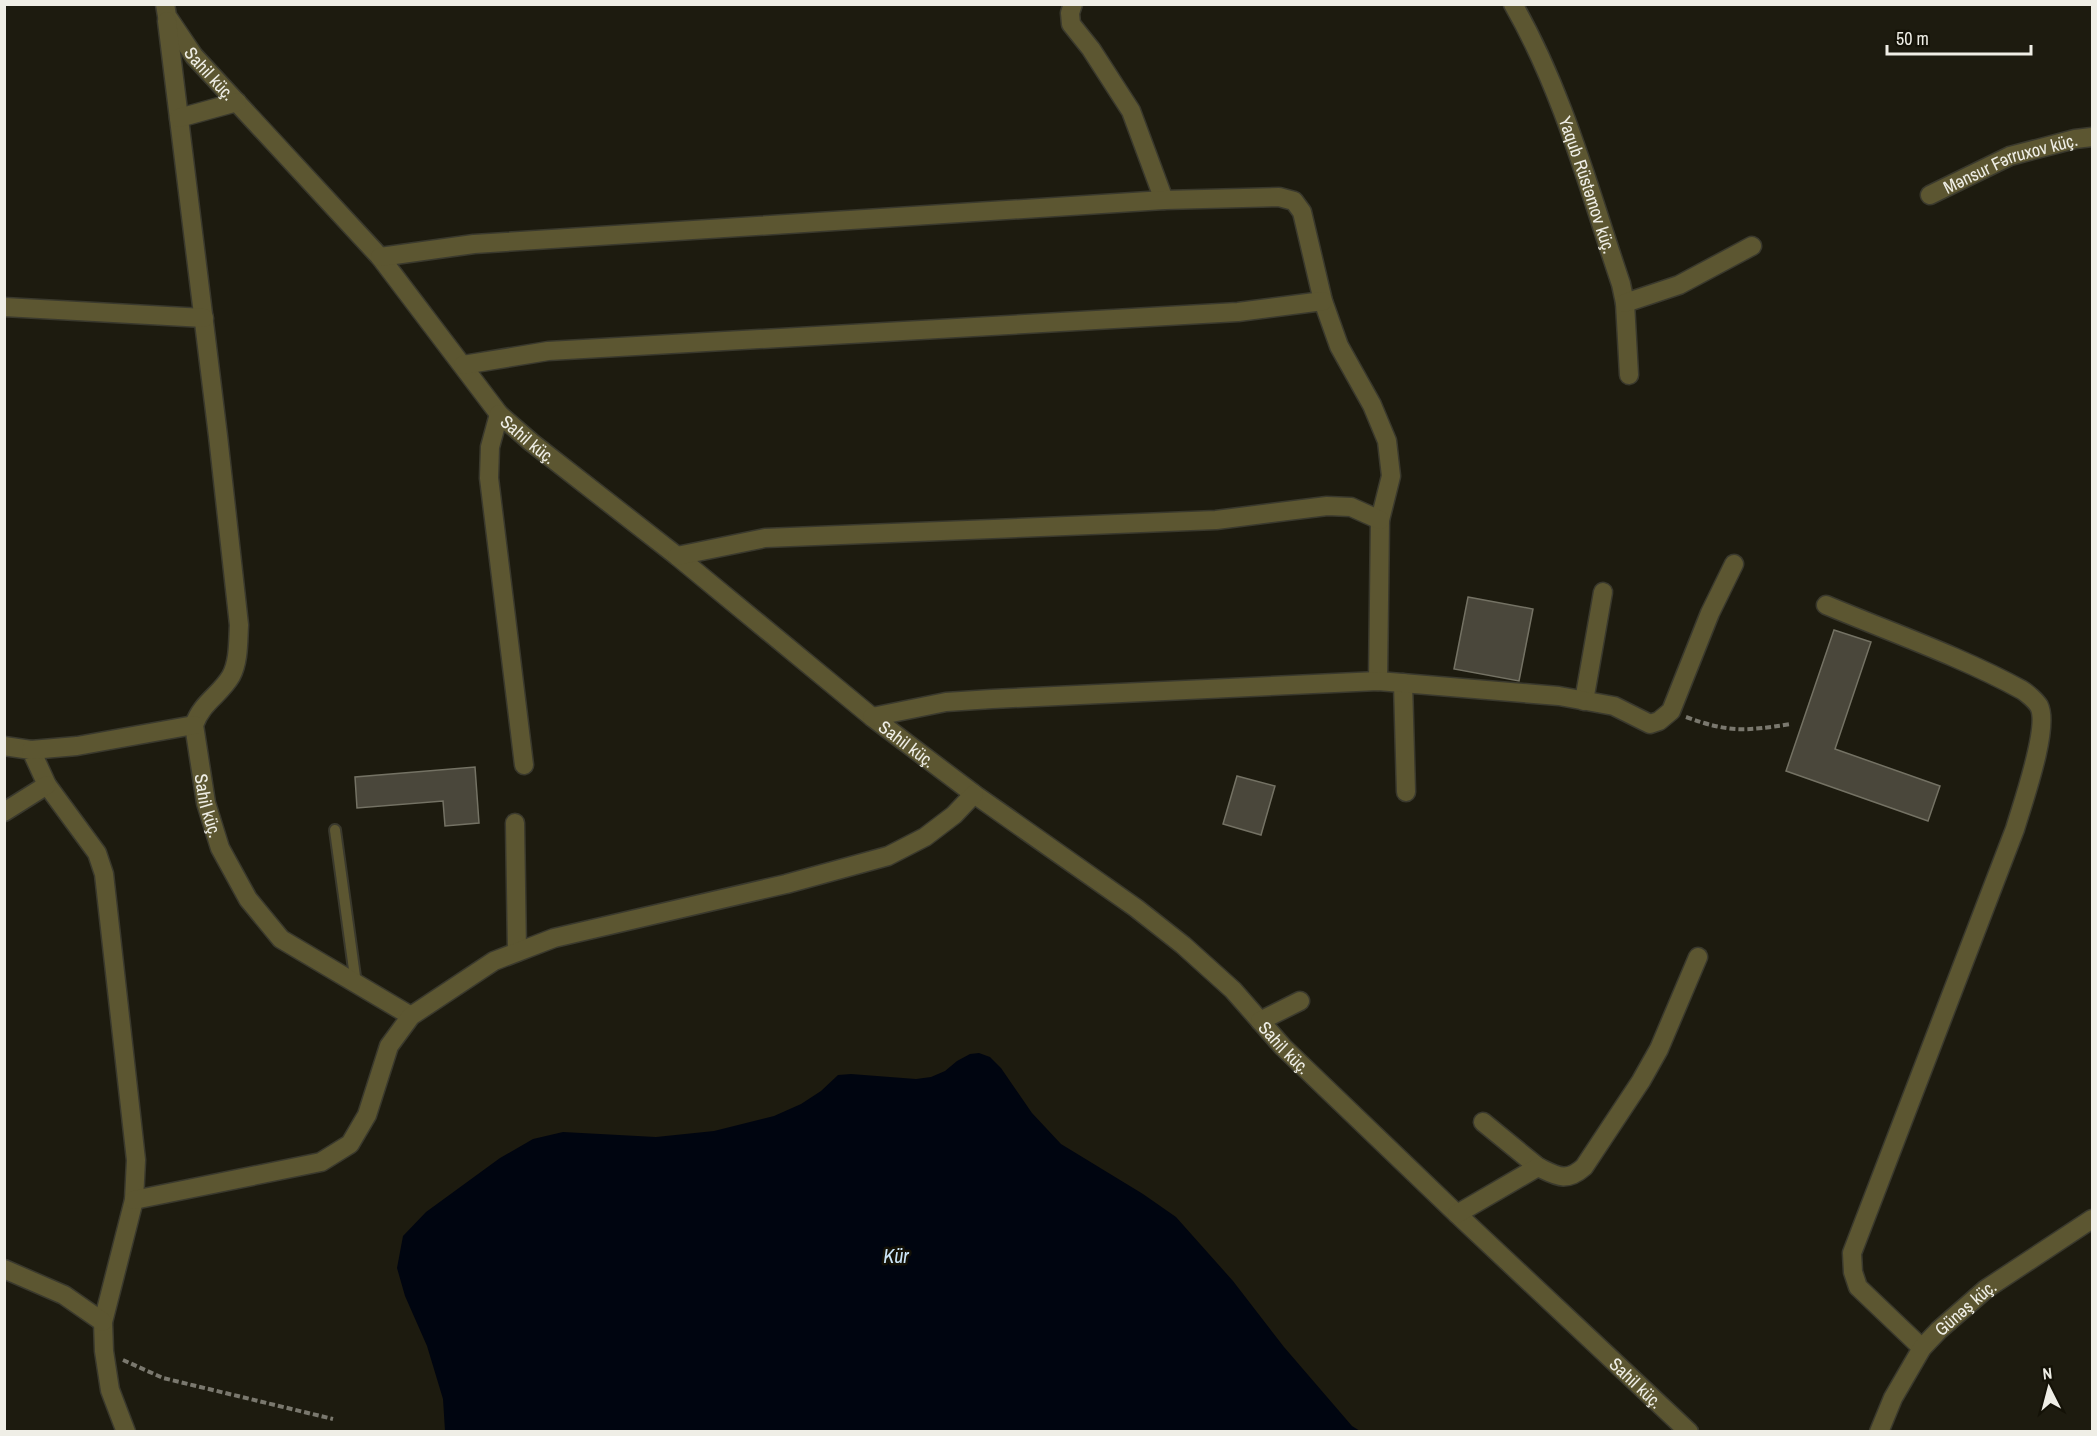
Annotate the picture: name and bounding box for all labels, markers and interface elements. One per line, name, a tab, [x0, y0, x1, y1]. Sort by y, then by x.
scale bar	[1887, 18, 2031, 56]
text: 50 m	[1896, 26, 1929, 51]
street label: Sahil küç.	[179, 42, 241, 106]
street label: Yaqub Rüstəmov küç.	[1553, 112, 1623, 257]
street label: Mənsur Fərruxov küç.	[1939, 126, 2080, 199]
street label: Sahil küç.	[495, 409, 561, 469]
street label: Sahil küç.	[874, 714, 941, 773]
street label: Sahil küç.	[189, 772, 228, 840]
street label: Sahil küç.	[1253, 1015, 1316, 1079]
water label: Kür	[883, 1242, 909, 1269]
street label: Günəş küç.	[1929, 1273, 2001, 1341]
street label: Sahil küç.	[1604, 1351, 1669, 1414]
north arrow	[2019, 1358, 2079, 1418]
text: N	[2042, 1362, 2053, 1385]

